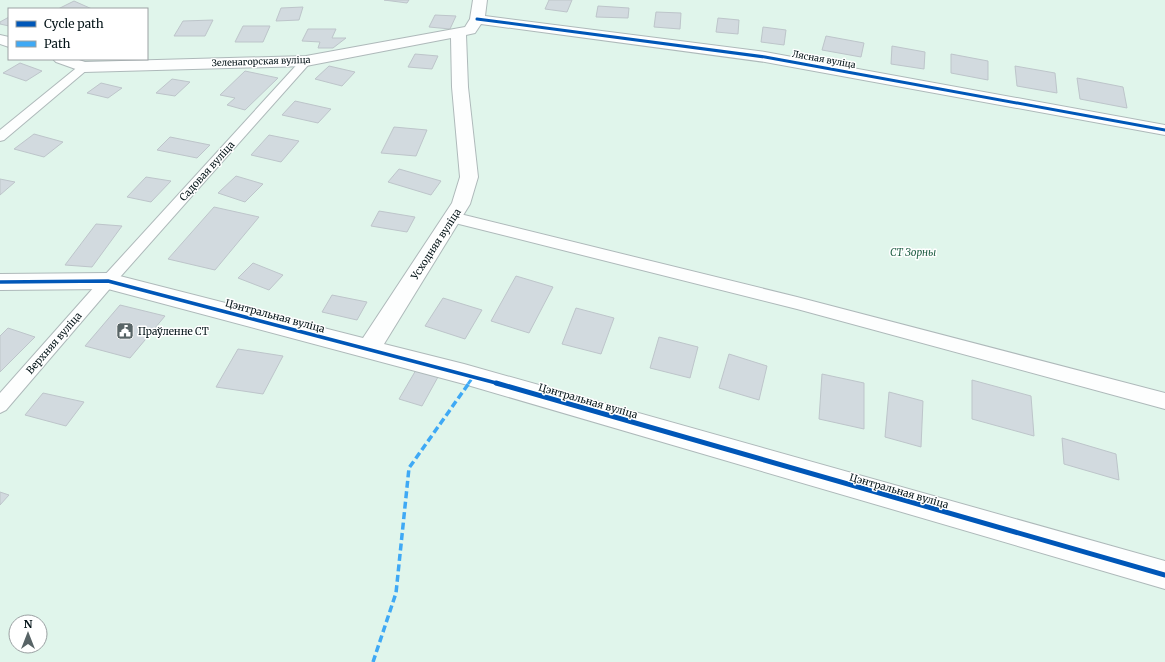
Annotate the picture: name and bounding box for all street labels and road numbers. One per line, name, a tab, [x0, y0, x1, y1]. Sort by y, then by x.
street label: Лясная вуліца	[791, 48, 857, 70]
street label: Зеленагорская вуліца	[211, 54, 311, 68]
street label: Садовая вуліца	[177, 138, 238, 204]
street label: Усходняя вуліца	[408, 205, 464, 283]
street label: Цэнтральная вуліца	[224, 296, 327, 336]
street label: Верхняя вуліца	[23, 309, 85, 377]
street label: Цэнтральная вуліца	[537, 381, 640, 422]
street label: Цэнтральная вуліца	[848, 471, 951, 512]

